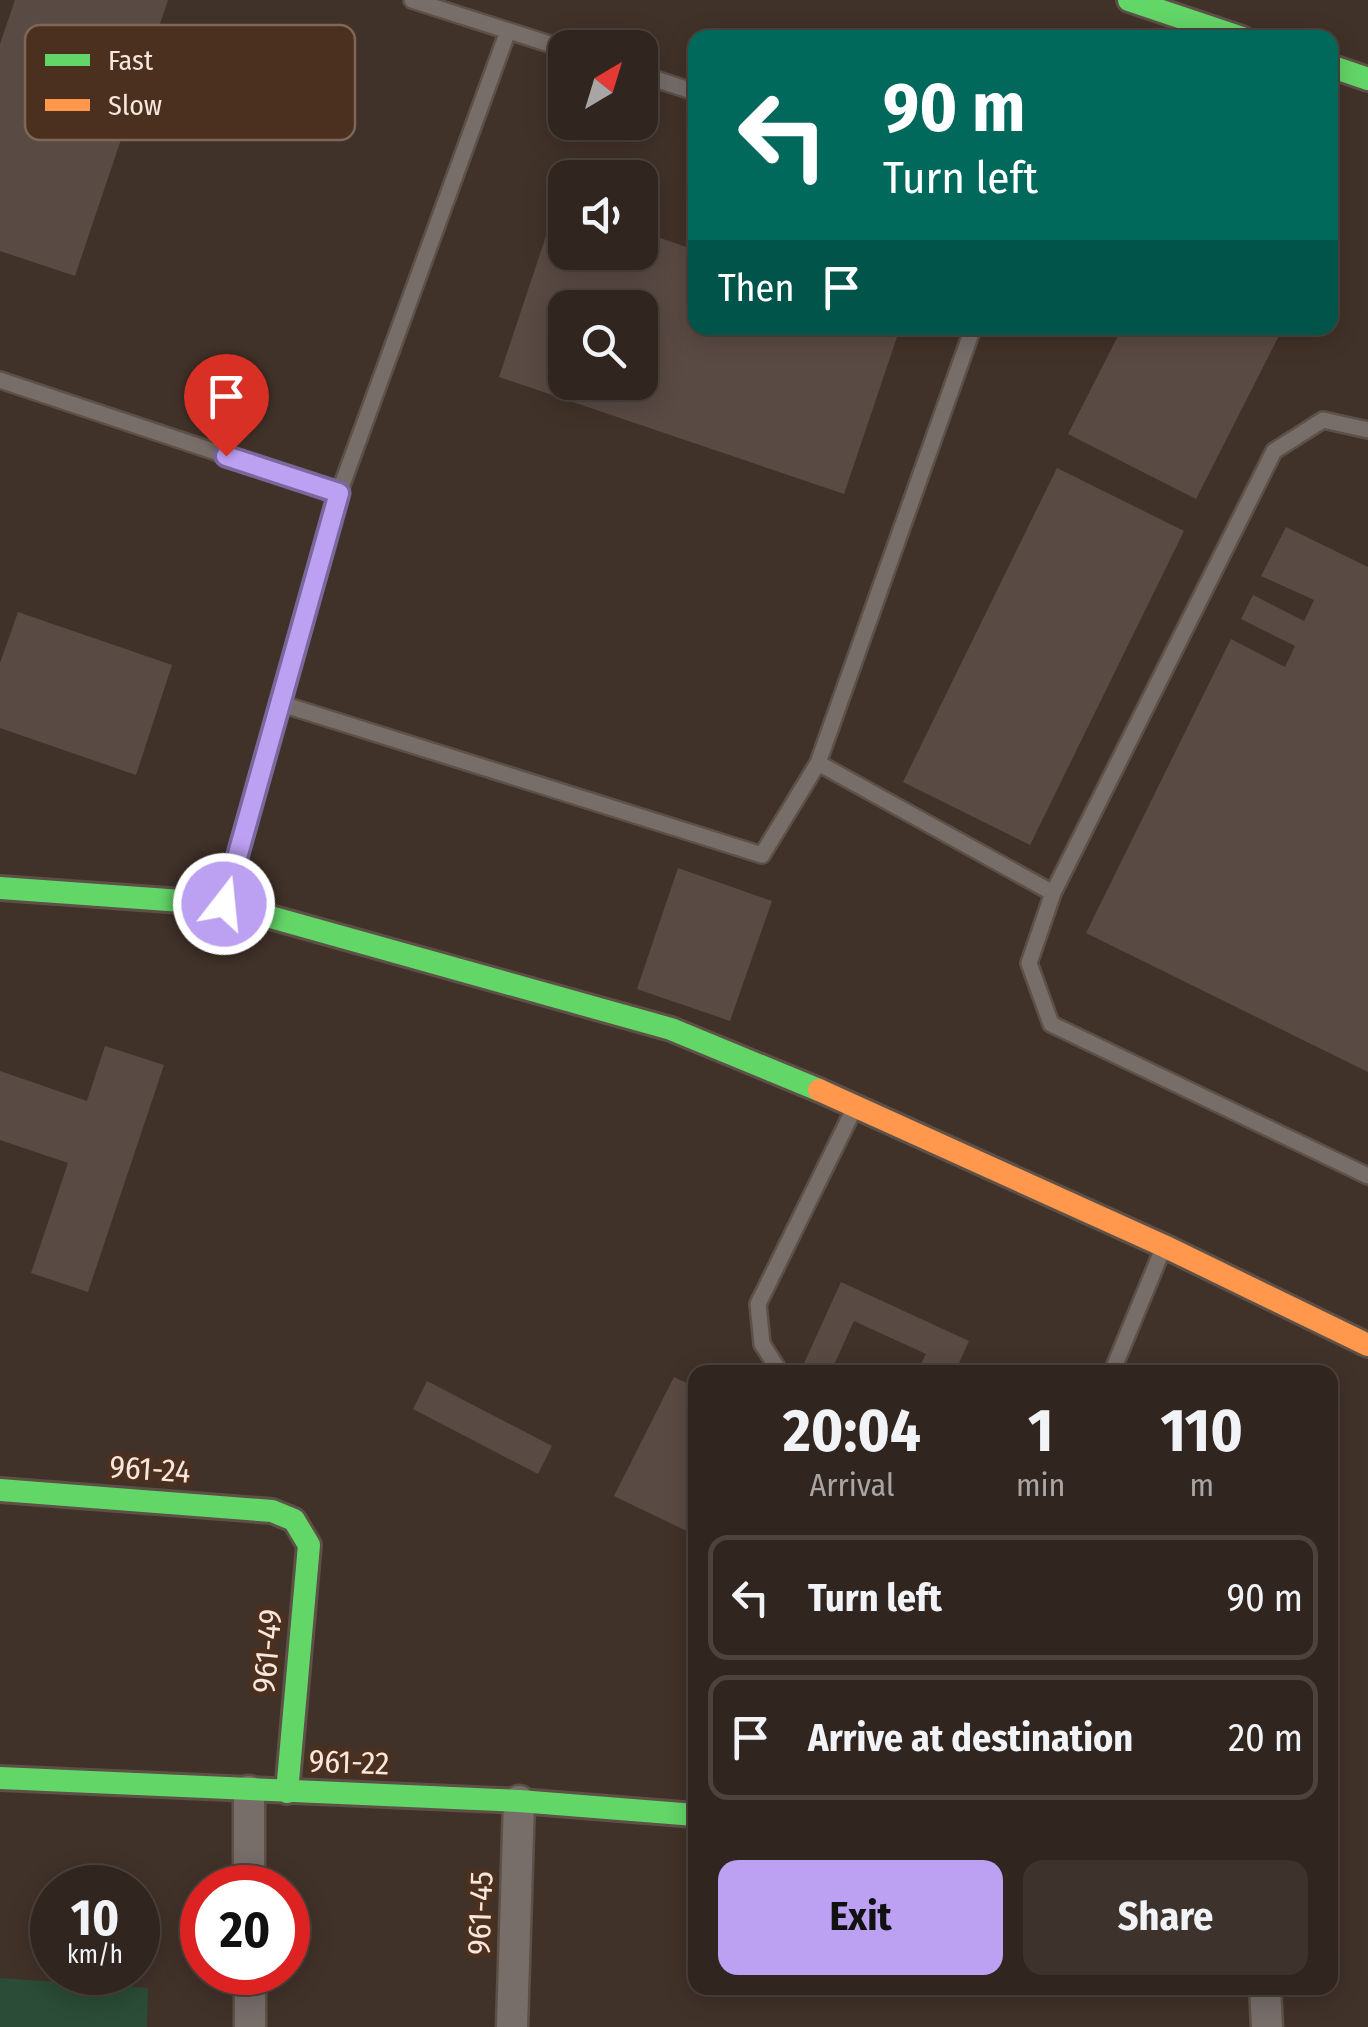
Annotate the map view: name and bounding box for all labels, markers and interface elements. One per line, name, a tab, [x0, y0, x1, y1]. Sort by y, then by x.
legend	[25, 25, 355, 140]
north arrow	[548, 30, 658, 140]
map controls	[548, 30, 658, 400]
text: Fast	[108, 44, 154, 77]
text: 90 m	[883, 66, 1025, 150]
icon: left	[718, 70, 848, 200]
text: Slow	[108, 89, 162, 122]
text: Turn left	[883, 151, 1038, 205]
button: sound	[548, 160, 658, 270]
icon: arrive	[814, 260, 869, 315]
text: Then	[718, 265, 794, 311]
button: search	[548, 290, 658, 400]
pin	[184, 354, 269, 457]
icon: arrive	[199, 369, 254, 424]
position arrow	[172, 852, 276, 956]
text: 20:04	[783, 1395, 921, 1467]
text: 1	[1028, 1395, 1053, 1467]
text: 110	[1160, 1395, 1243, 1467]
street label: 961-24	[108, 1447, 192, 1491]
text: Arrival	[810, 1466, 894, 1504]
text: min	[1016, 1466, 1065, 1504]
text: m	[1189, 1466, 1214, 1504]
icon: left	[723, 1570, 778, 1625]
text: Turn left	[808, 1575, 942, 1621]
text: 90 m	[1227, 1575, 1303, 1621]
street label: 961-49	[244, 1607, 290, 1695]
icon: arrive	[723, 1710, 778, 1765]
text: Arrive at destination	[808, 1715, 1133, 1761]
text: 20 m	[1228, 1715, 1303, 1761]
street label: 961-22	[308, 1742, 390, 1782]
button: Exit	[718, 1860, 1003, 1975]
button: Share	[1023, 1860, 1308, 1975]
speed limit sign: 20	[180, 1865, 310, 1995]
street label: 961-45	[460, 1870, 500, 1956]
text: 10	[71, 1888, 119, 1948]
text: km/h	[67, 1940, 123, 1970]

